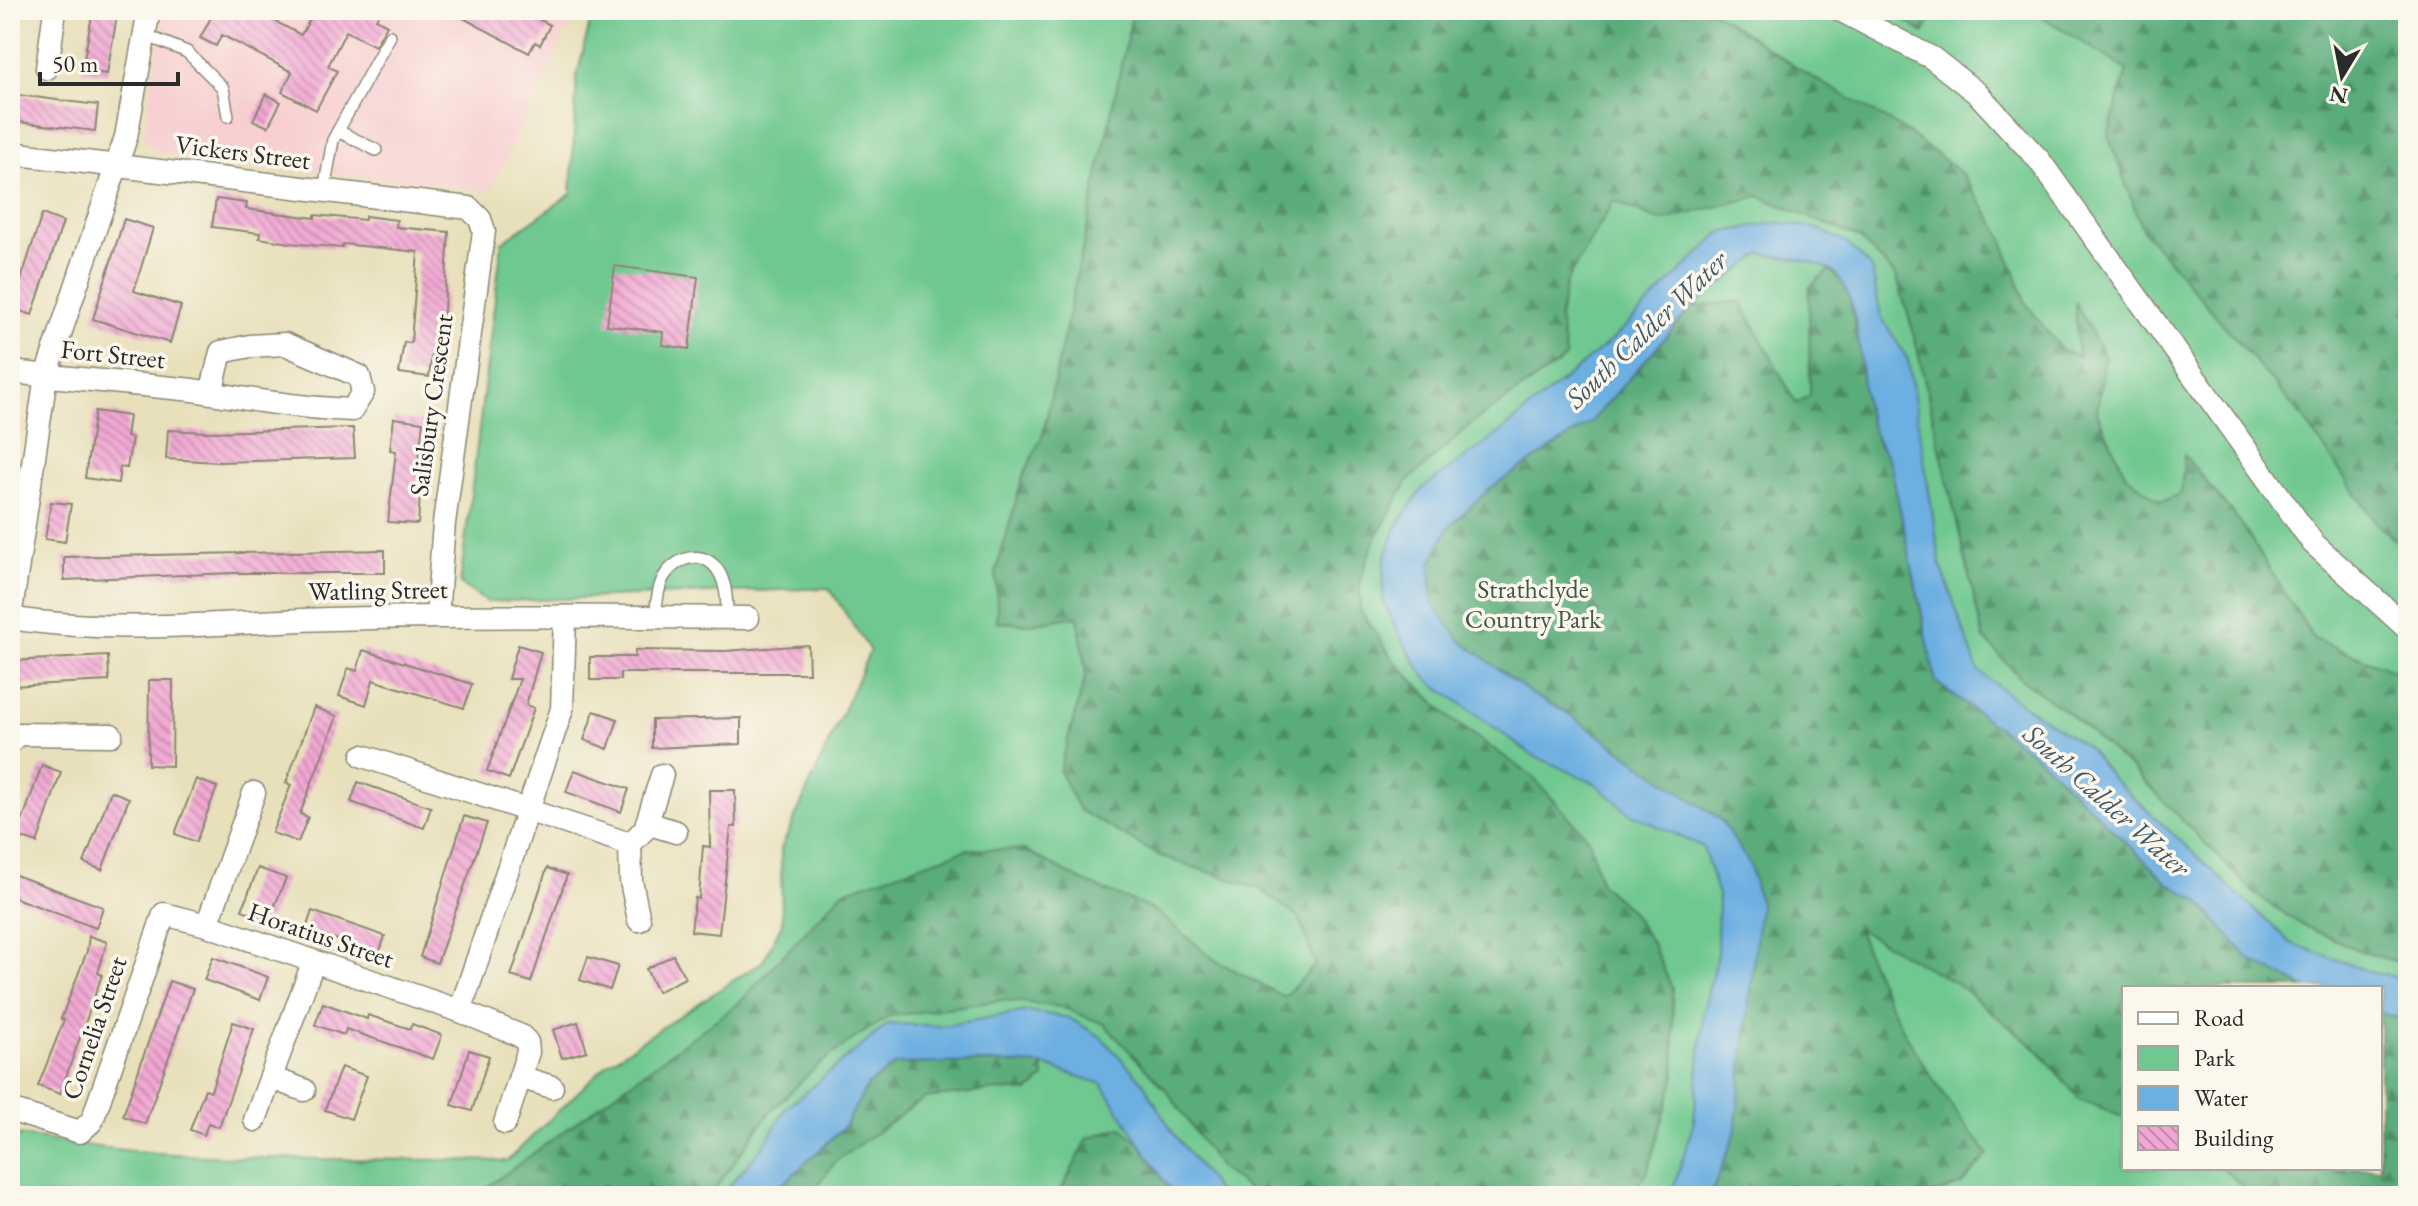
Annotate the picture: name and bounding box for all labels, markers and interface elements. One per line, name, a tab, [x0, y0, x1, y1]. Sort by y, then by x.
scale bar	[40, 36, 178, 86]
north arrow	[2302, 36, 2382, 116]
text: 50 m	[52, 48, 99, 79]
text: N	[2327, 79, 2350, 111]
street label: Vickers Street	[174, 127, 312, 177]
water label: South Calder Water	[1557, 241, 1736, 416]
street label: Salisbury Crescent	[401, 312, 461, 498]
street label: Fort Street	[59, 332, 167, 376]
street label: Watling Street	[308, 572, 448, 608]
park label: Strathclyde Country Park	[1465, 572, 1602, 636]
water label: South Calder Water	[2015, 715, 2199, 885]
street label: Horatius Street	[244, 894, 398, 976]
street label: Cornelia Street	[54, 952, 134, 1104]
legend	[2122, 986, 2382, 1170]
text: Road	[2194, 1002, 2245, 1033]
text: Park	[2194, 1042, 2236, 1073]
text: Water	[2194, 1082, 2248, 1113]
text: Building	[2194, 1122, 2274, 1153]

